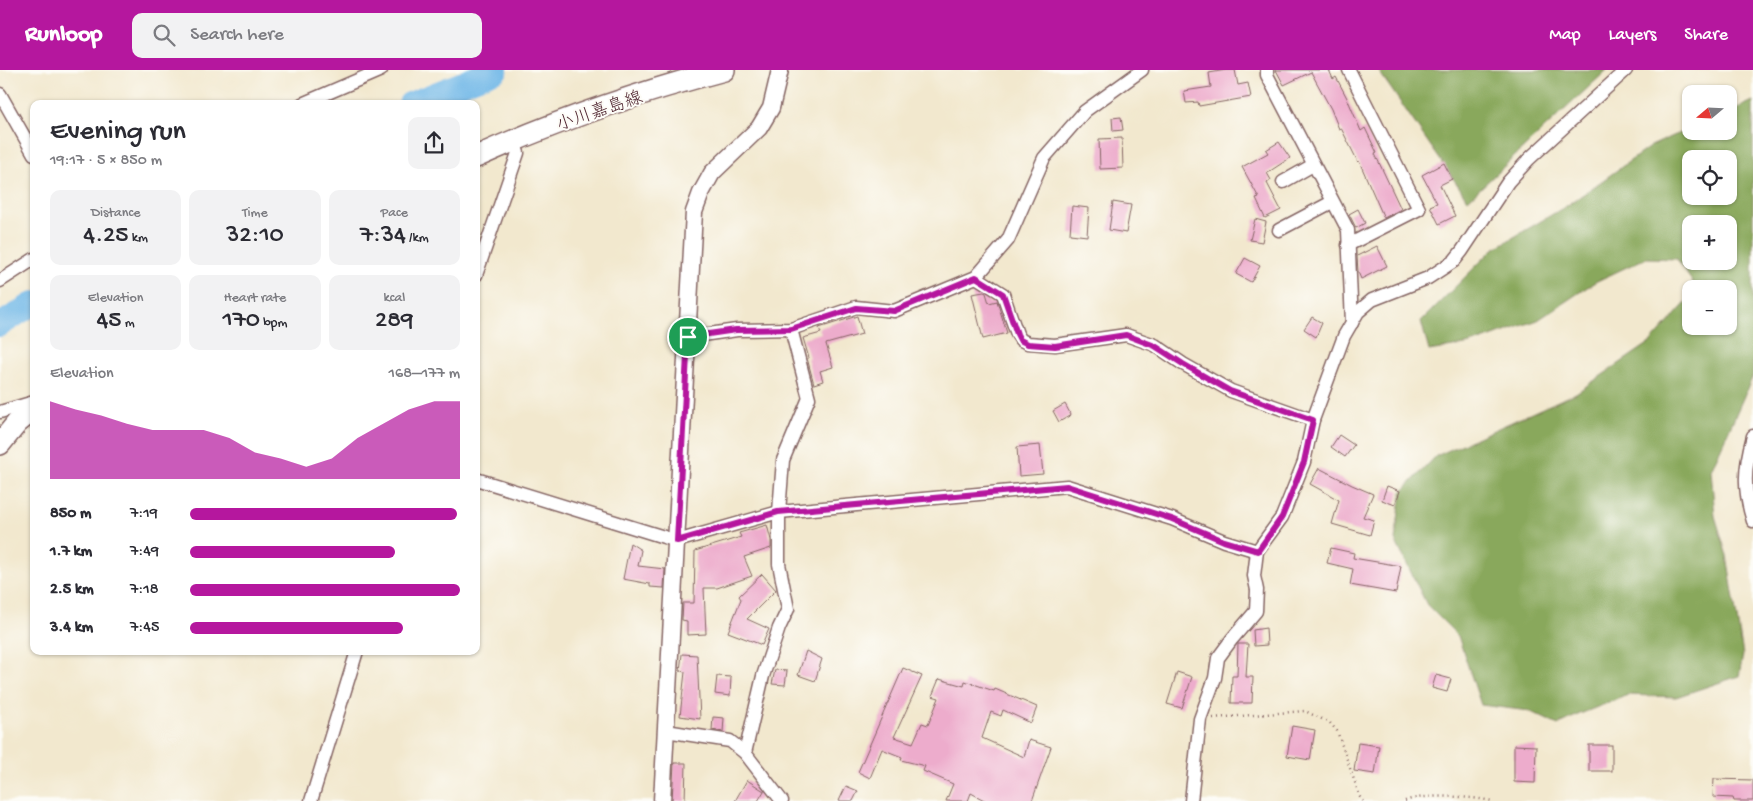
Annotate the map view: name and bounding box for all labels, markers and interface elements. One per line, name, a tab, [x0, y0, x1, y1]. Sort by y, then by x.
search box	[132, 13, 482, 58]
text: Runloop	[25, 21, 102, 50]
icon: search	[150, 21, 178, 49]
text: Search here	[190, 24, 284, 47]
text: Map	[1549, 25, 1581, 46]
text: Layers	[1609, 25, 1656, 46]
text: Share	[1684, 25, 1728, 46]
north arrow	[1682, 85, 1738, 140]
map controls	[1682, 85, 1737, 335]
street label: 小川嘉島線	[554, 87, 646, 137]
text: Evening run	[50, 116, 186, 149]
button: share	[408, 117, 460, 169]
button: locate	[1682, 150, 1737, 205]
text: 19:17 · 5 × 850 m	[50, 152, 162, 171]
text: Distance	[91, 205, 140, 222]
text: Time	[242, 205, 268, 222]
text: Pace	[381, 205, 408, 222]
button: +	[1682, 215, 1737, 270]
text: 4.25	[83, 222, 128, 251]
text: 32:10	[226, 222, 284, 251]
text: 7:34	[360, 222, 406, 251]
text: km	[128, 230, 148, 247]
text: /km	[406, 230, 429, 247]
button: −	[1682, 280, 1737, 335]
text: Elevation	[88, 290, 143, 307]
text: Heart rate	[224, 290, 286, 307]
text: kcal	[383, 290, 405, 307]
text: 45	[97, 307, 122, 336]
text: 170	[223, 307, 260, 336]
text: 289	[375, 307, 414, 336]
text: m	[122, 315, 135, 332]
text: bpm	[260, 315, 287, 332]
pin	[667, 316, 709, 358]
icon: arrive	[674, 323, 702, 351]
text: Elevation	[50, 365, 114, 384]
text: 168–177 m	[389, 365, 460, 384]
text: 850 m	[50, 505, 91, 524]
text: 7:19	[130, 505, 158, 524]
text: 1.7 km	[50, 543, 92, 562]
text: 7:49	[130, 543, 159, 562]
text: 2.5 km	[50, 581, 94, 600]
text: 7:18	[130, 581, 159, 600]
text: 3.4 km	[50, 619, 93, 638]
text: 7:45	[130, 619, 159, 638]

